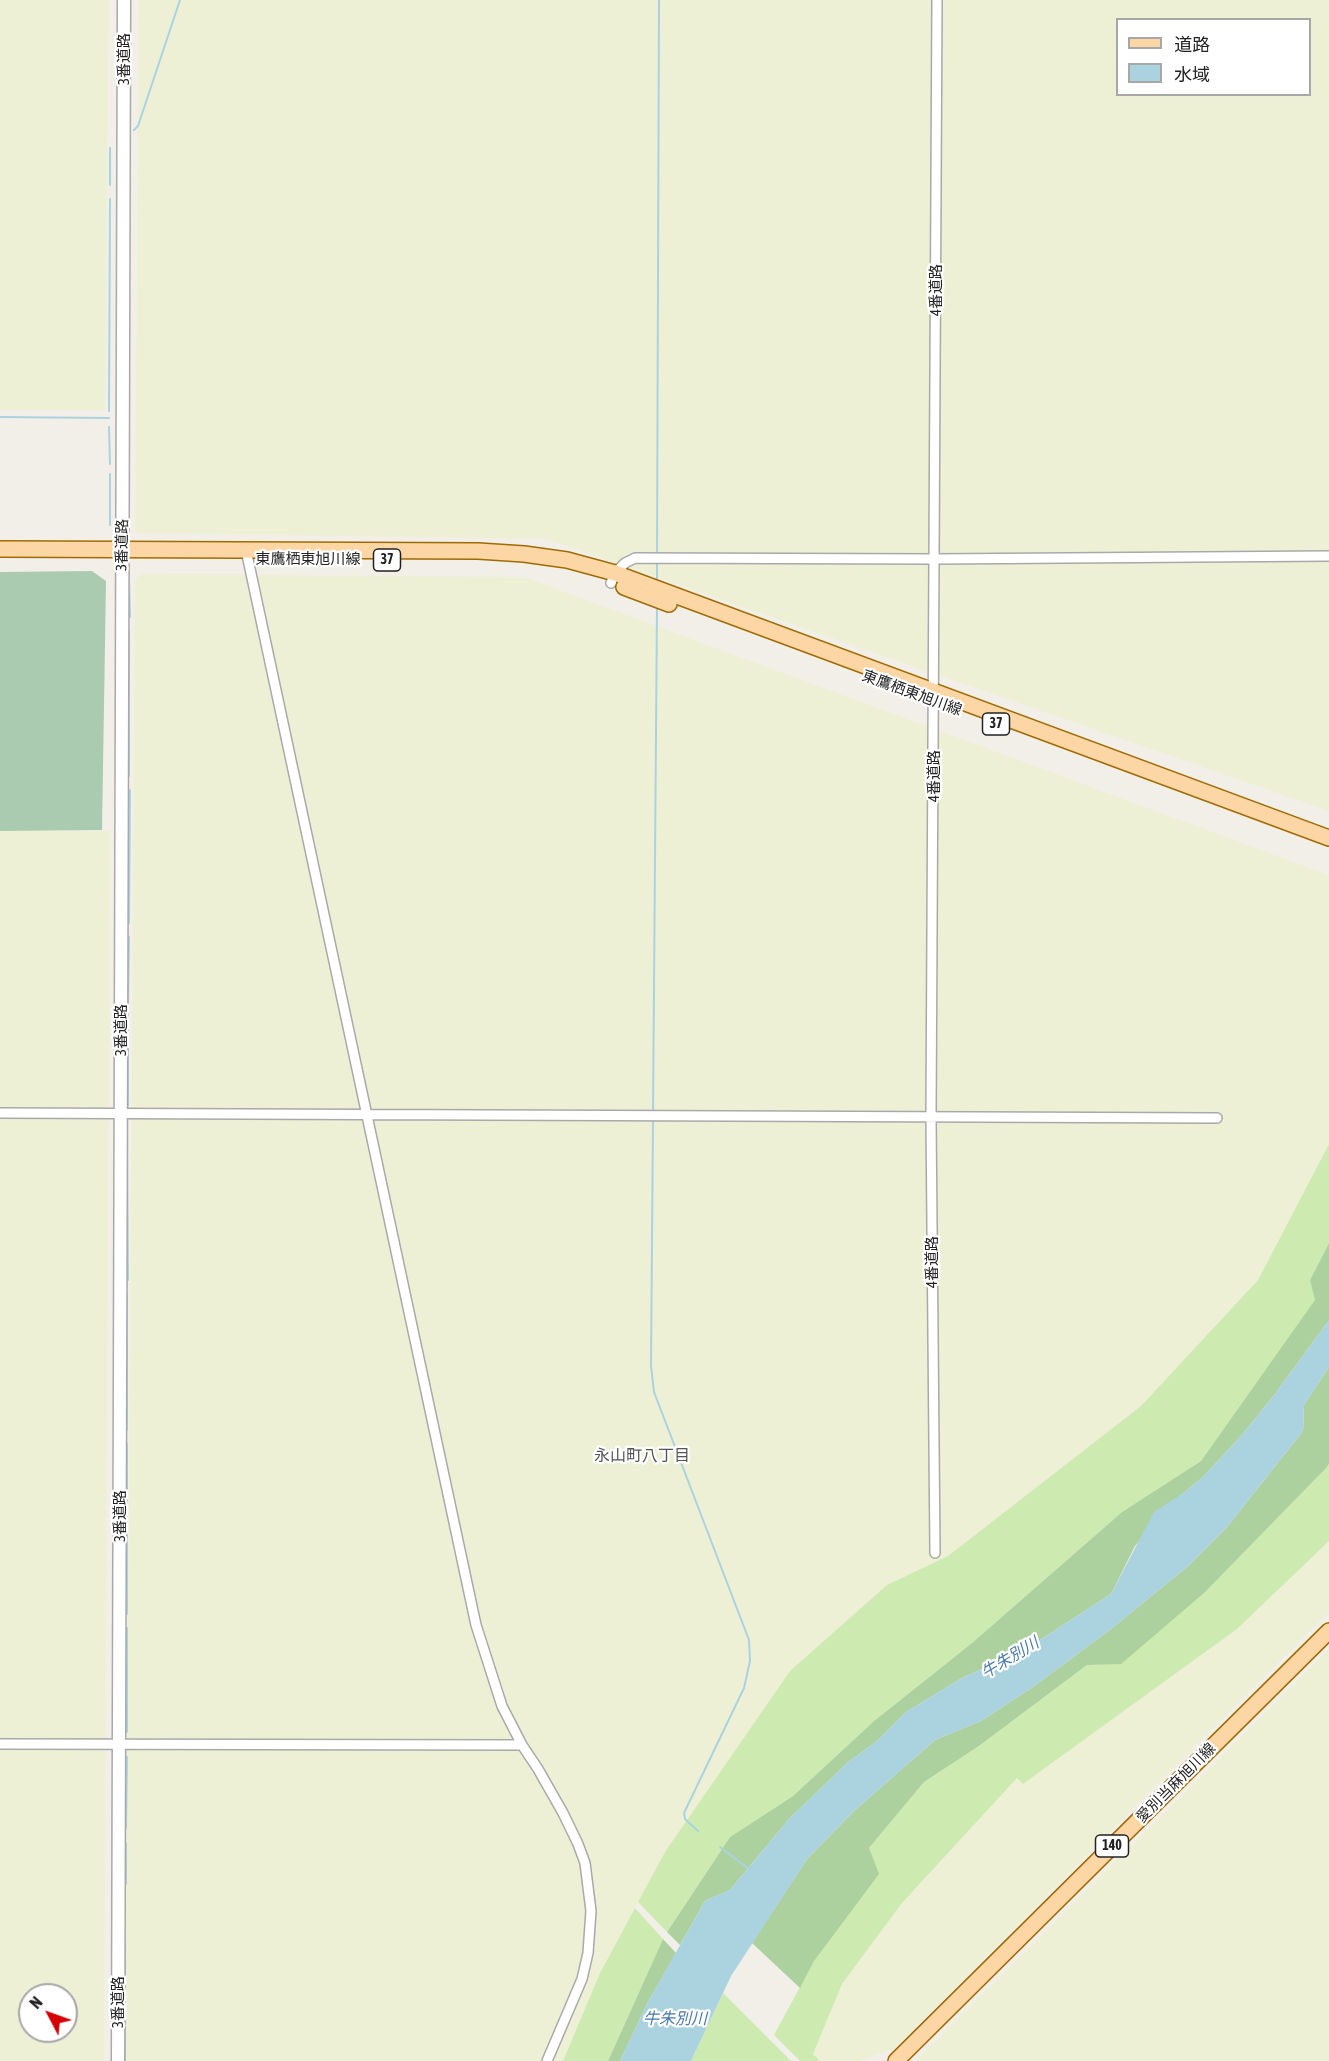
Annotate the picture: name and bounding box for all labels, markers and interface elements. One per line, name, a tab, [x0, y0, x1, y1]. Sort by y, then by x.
legend	[1116, 18, 1311, 96]
street label: 3番道路	[115, 33, 133, 85]
text: 道路	[1174, 34, 1210, 55]
text: 水域	[1174, 64, 1210, 85]
street label: 4番道路	[927, 264, 945, 316]
street label: 3番道路	[113, 519, 131, 571]
road number: 37	[374, 549, 400, 571]
street label: 東鷹栖東旭川線	[256, 550, 360, 568]
street label: 東鷹栖東旭川線	[860, 667, 964, 719]
road number: 37	[982, 713, 1010, 735]
street label: 4番道路	[925, 750, 943, 802]
street label: 3番道路	[112, 1004, 130, 1056]
street label: 4番道路	[923, 1236, 941, 1288]
district label: 永山町八丁目	[594, 1446, 690, 1466]
street label: 3番道路	[111, 1490, 129, 1542]
water label: 牛朱別川	[978, 1633, 1042, 1683]
street label: 愛別当麻旭川線	[1133, 1740, 1219, 1826]
road number: 140	[1096, 1835, 1128, 1857]
street label: 3番道路	[109, 1976, 127, 2028]
north arrow	[18, 1983, 78, 2043]
text: N	[26, 1993, 46, 2012]
water label: 牛朱別川	[643, 2009, 707, 2029]

